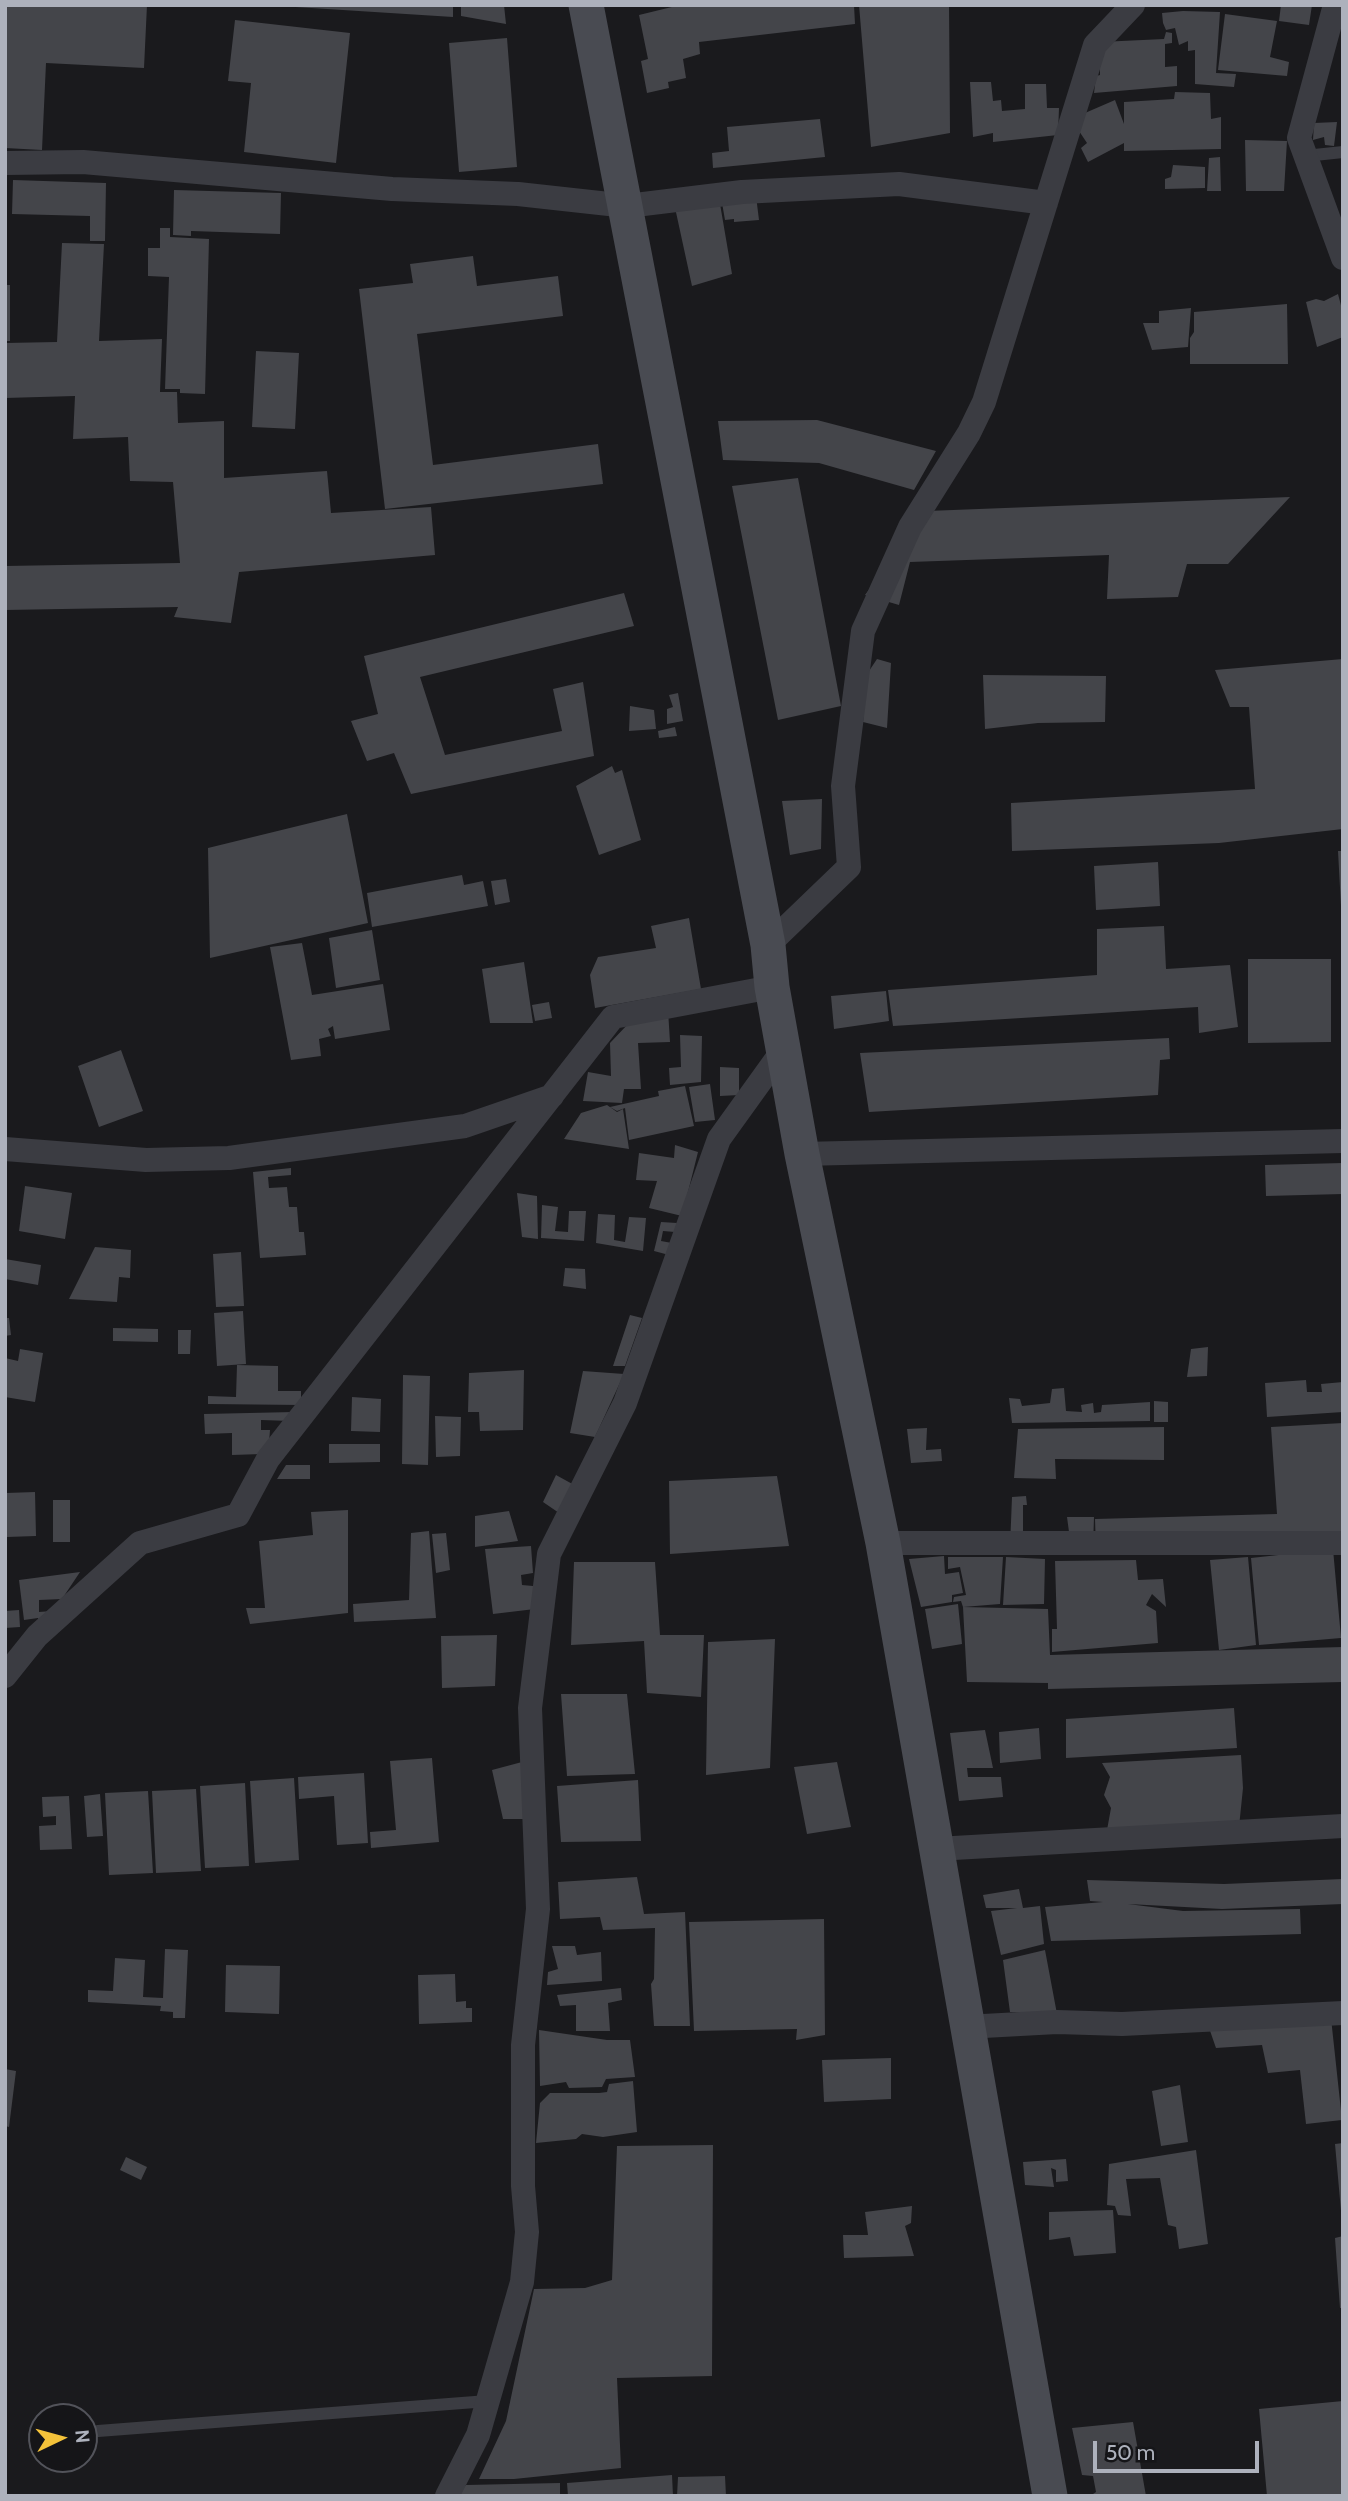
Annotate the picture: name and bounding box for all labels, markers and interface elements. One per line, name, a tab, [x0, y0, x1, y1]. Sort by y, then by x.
north arrow	[28, 2403, 98, 2473]
scale bar	[1096, 2428, 1262, 2472]
text: N	[70, 2429, 94, 2444]
text: 50 m	[1106, 2440, 1155, 2465]

